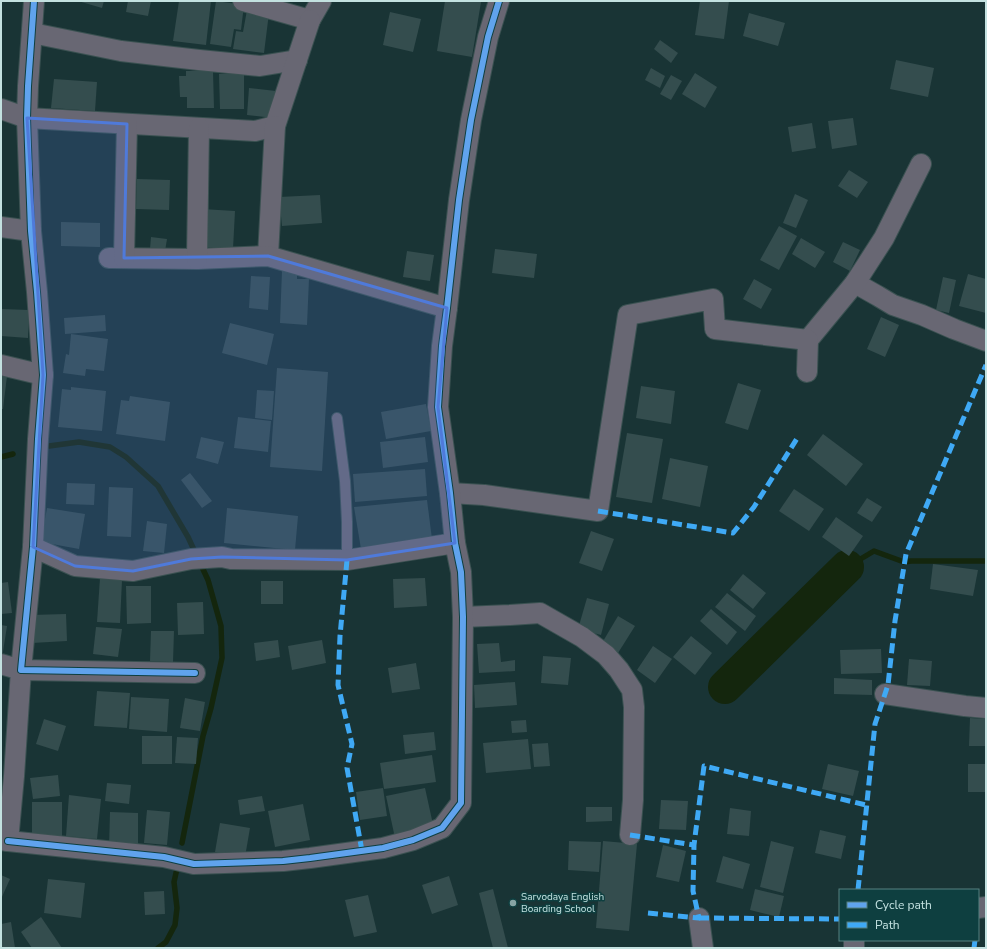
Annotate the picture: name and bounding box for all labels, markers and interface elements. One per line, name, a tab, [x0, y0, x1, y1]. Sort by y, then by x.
legend	[839, 889, 979, 941]
place label: Sarvodaya English Boarding School	[521, 890, 604, 916]
text: Cycle path	[875, 897, 932, 913]
marker: Sarvodaya English Boarding School	[508, 898, 518, 908]
text: Path	[875, 917, 900, 933]

